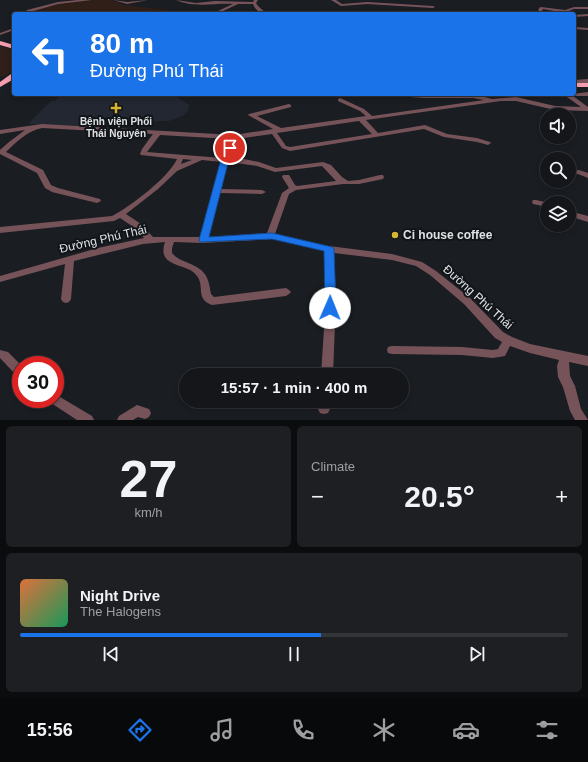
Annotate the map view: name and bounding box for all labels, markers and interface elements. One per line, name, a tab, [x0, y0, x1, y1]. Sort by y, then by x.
icon: left	[24, 28, 76, 80]
text: 80 m	[90, 28, 154, 59]
text: Đường Phú Thái	[90, 61, 224, 81]
marker: Bệnh viện Phổi Thái Nguyên	[110, 102, 122, 114]
map controls	[540, 108, 576, 232]
button: sound	[540, 108, 576, 144]
place label: Bệnh viện Phổi Thái Nguyên	[80, 116, 152, 139]
pin	[213, 131, 247, 165]
icon: arrive	[219, 137, 241, 159]
button: search	[540, 152, 576, 188]
button: layers	[540, 196, 576, 232]
street label: Đường Phú Thái	[58, 222, 148, 256]
place label: Ci house coffee	[403, 228, 493, 242]
marker: Ci house coffee	[390, 230, 400, 240]
street label: Đường Phú Thái	[440, 262, 516, 332]
position arrow	[309, 287, 351, 329]
speed limit sign: 30	[12, 356, 64, 408]
text: 15:57 · 1 min · 400 m	[221, 379, 367, 396]
text: 27	[120, 450, 177, 508]
text: Climate	[311, 459, 355, 474]
text: 20.5°	[404, 480, 475, 513]
text: −	[311, 484, 324, 509]
text: +	[555, 484, 568, 509]
text: km/h	[134, 505, 163, 520]
text: Night Drive	[80, 587, 160, 604]
text: The Halogens	[80, 604, 161, 619]
icon: previous	[100, 643, 122, 665]
icon: pause	[283, 643, 305, 665]
icon: next	[466, 643, 488, 665]
icon: directions	[126, 716, 154, 744]
icon: music	[208, 716, 236, 744]
icon: phone	[289, 716, 317, 744]
icon: climate	[370, 716, 398, 744]
icon: car	[452, 716, 480, 744]
icon: filters	[533, 716, 561, 744]
text: 15:56	[27, 720, 73, 740]

